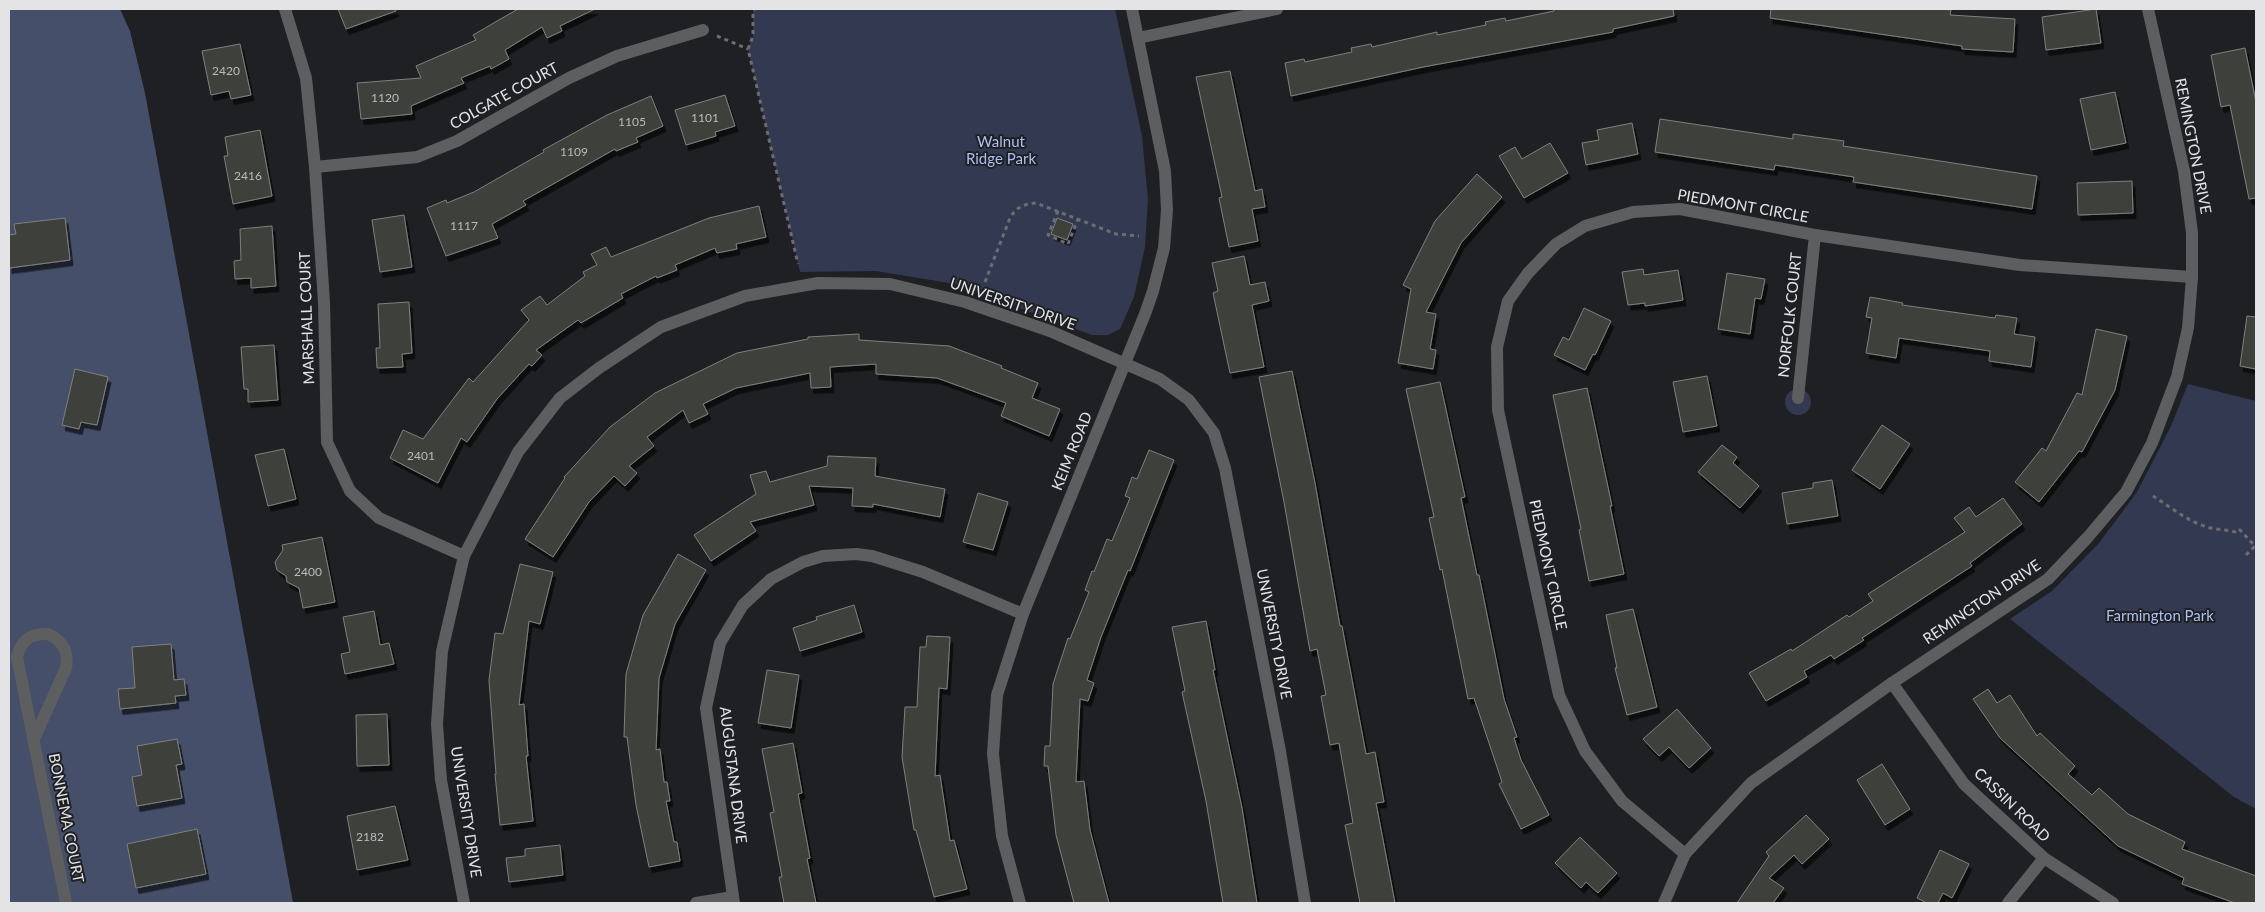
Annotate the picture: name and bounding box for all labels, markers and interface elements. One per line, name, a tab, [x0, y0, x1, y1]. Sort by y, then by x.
street label: COLGATE COURT	[446, 58, 561, 132]
house number: 2420	[212, 63, 240, 78]
street label: REMINGTON DRIVE	[2172, 76, 2216, 215]
house number: 1120	[371, 90, 399, 105]
house number: 1101	[691, 110, 719, 125]
house number: 1105	[618, 114, 646, 129]
park label: Walnut Ridge Park	[966, 132, 1036, 167]
house number: 1109	[560, 144, 588, 159]
house number: 2416	[234, 168, 262, 183]
street label: PIEDMONT CIRCLE	[1676, 185, 1810, 225]
house number: 1117	[450, 218, 478, 233]
street label: MARSHALL COURT	[295, 251, 317, 385]
street label: NORFOLK COURT	[1773, 251, 1805, 378]
street label: UNIVERSITY DRIVE	[948, 273, 1079, 333]
street label: KEIM ROAD	[1047, 409, 1095, 493]
house number: 2401	[407, 448, 435, 463]
street label: PIEDMONT CIRCLE	[1526, 498, 1572, 632]
street label: REMINGTON DRIVE	[1919, 555, 2044, 647]
house number: 2400	[294, 564, 322, 579]
street label: UNIVERSITY DRIVE	[1254, 567, 1296, 701]
park label: Farmington Park	[2106, 606, 2214, 624]
street label: AUGUSTANA DRIVE	[717, 705, 751, 844]
street label: UNIVERSITY DRIVE	[448, 745, 486, 879]
street label: BONNEMA COURT	[46, 752, 88, 884]
street label: CASSIN ROAD	[1971, 764, 2054, 845]
house number: 2182	[356, 829, 384, 844]

